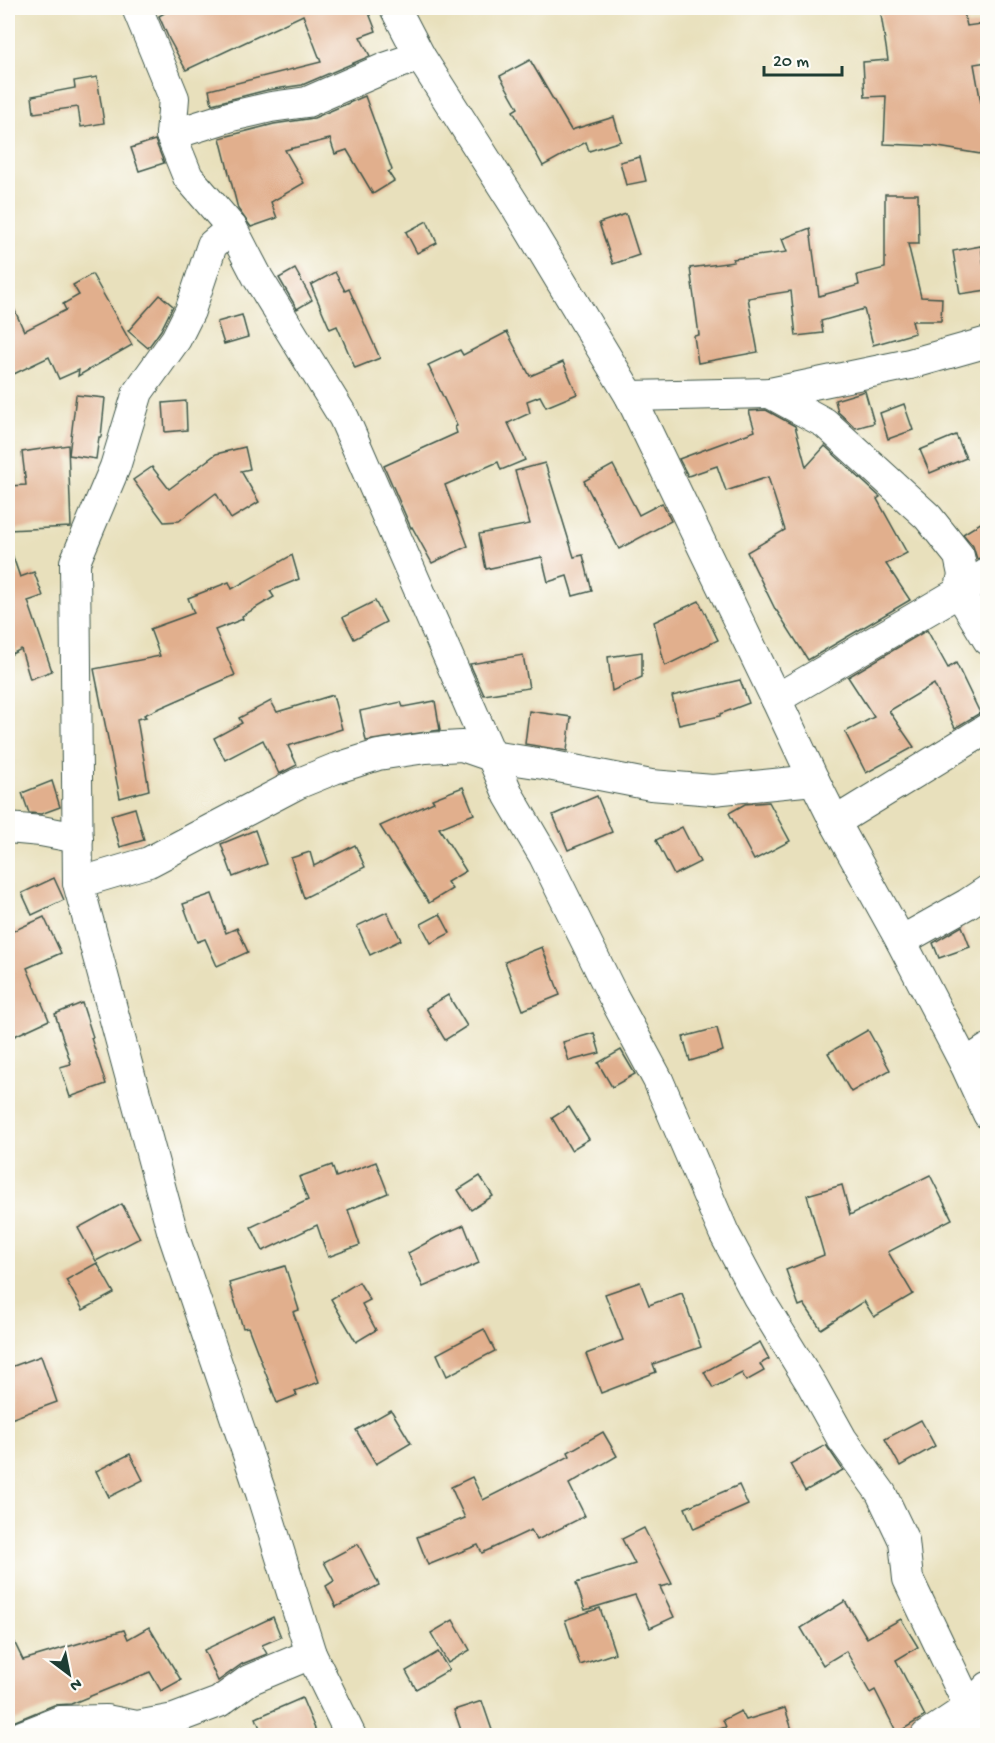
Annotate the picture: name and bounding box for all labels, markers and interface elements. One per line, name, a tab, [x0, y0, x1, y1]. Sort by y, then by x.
scale bar	[764, 39, 842, 77]
text: 20 m	[773, 52, 809, 73]
north arrow	[39, 1644, 99, 1704]
text: N	[65, 1673, 85, 1695]

